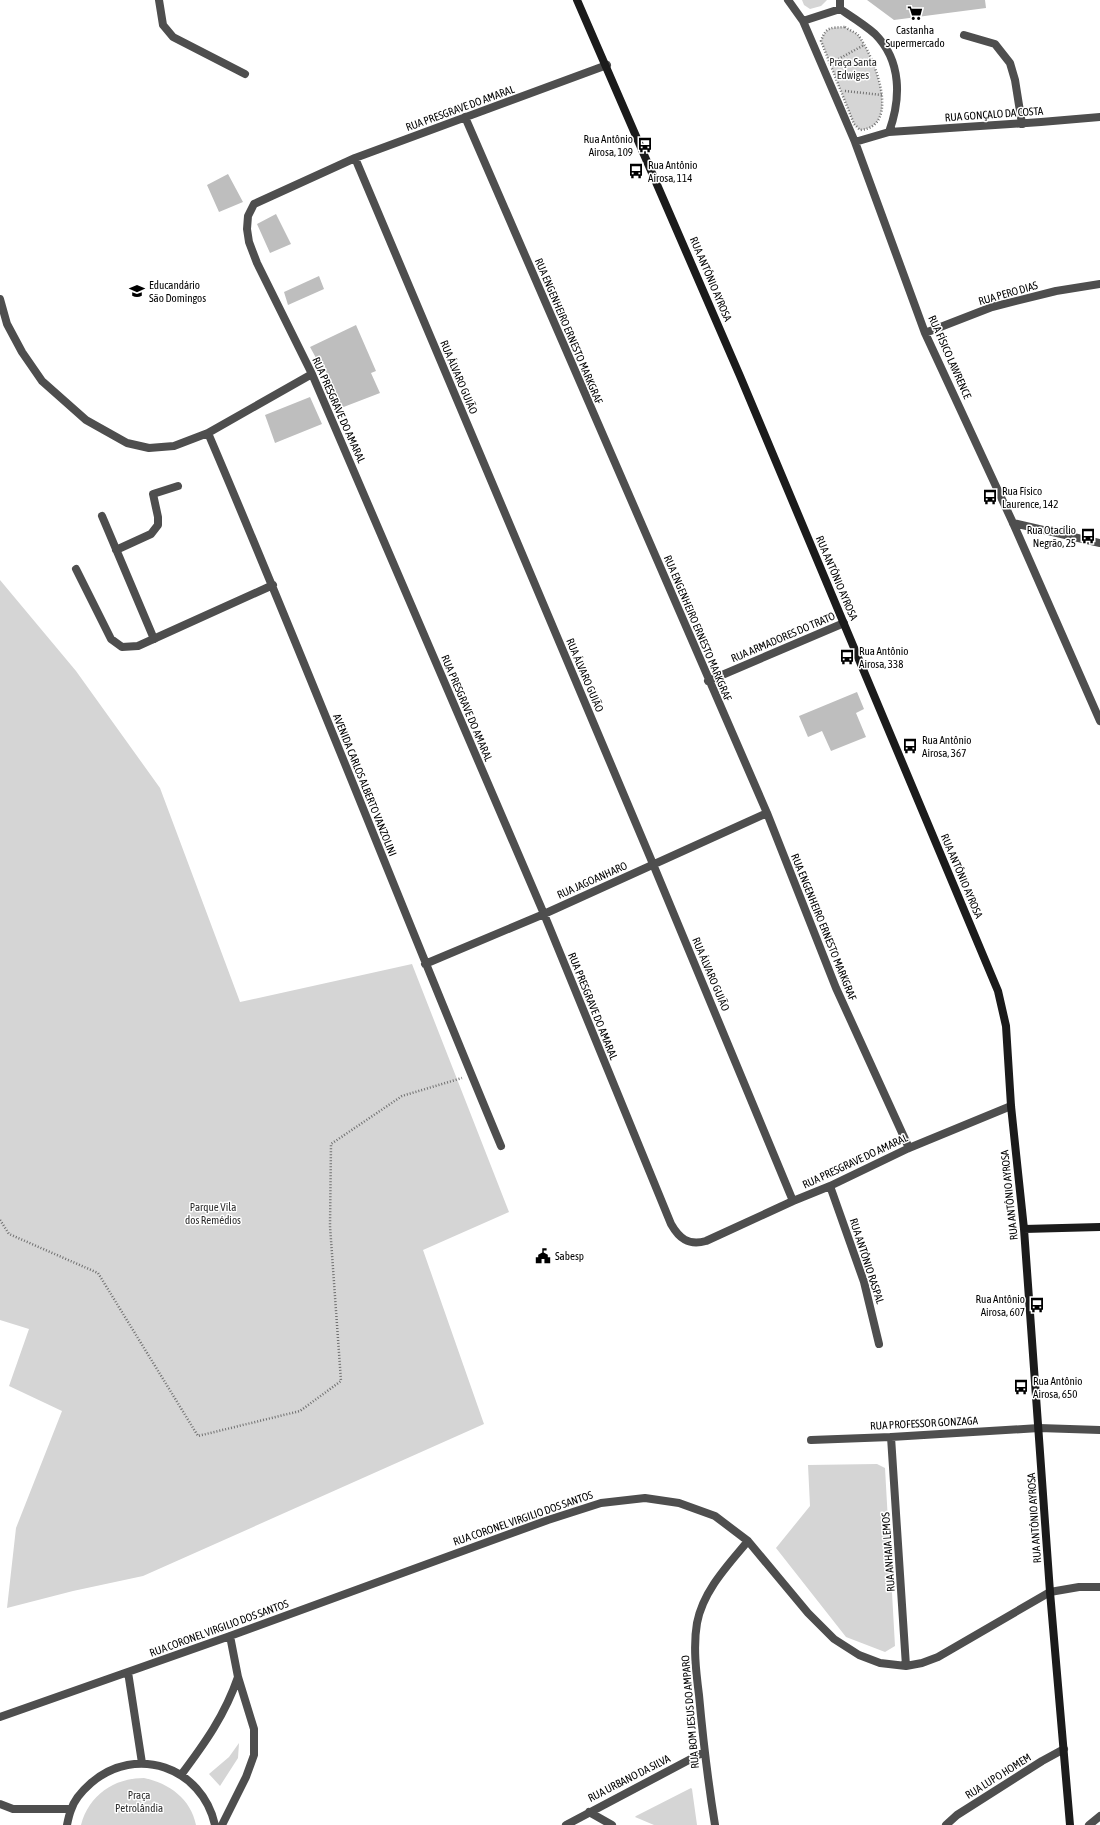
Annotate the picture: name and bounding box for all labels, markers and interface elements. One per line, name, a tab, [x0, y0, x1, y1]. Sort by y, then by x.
supermarket icon: Castanha Supermercado	[906, 4, 924, 22]
place label: Castanha Supermercado	[885, 24, 945, 49]
park label: Praça Santa Edwiges	[829, 56, 877, 81]
street label: RUA PRESGRAVE DO AMARAL	[404, 83, 517, 133]
street label: RUA GONÇALO DA COSTA	[944, 105, 1044, 123]
place label: Rua Antônio Airosa, 109	[584, 133, 633, 158]
bus stop icon: Rua Antônio Airosa, 109	[636, 136, 654, 154]
place label: Rua Antônio Airosa, 114	[648, 159, 697, 184]
bus stop icon: Rua Antônio Airosa, 114	[627, 162, 645, 180]
street label: RUA ANTÔNIO AYROSA	[688, 235, 734, 324]
street label: RUA ENGENHEIRO ERNESTO MARKGRAF	[533, 256, 605, 406]
place label: Educandário São Domingos	[149, 279, 206, 304]
street label: RUA PERO DIAS	[977, 279, 1039, 307]
school or university icon: Educandário São Domingos	[128, 282, 146, 300]
street label: RUA FÍSICO LAWRENCE	[926, 313, 974, 401]
street label: RUA ÁLVARO GUIÃO	[438, 338, 480, 416]
street label: RUA PRESGRAVE DO AMARAL	[310, 355, 368, 465]
place label: Rua Físico Laurence, 142	[1002, 485, 1058, 510]
bus stop icon: Rua Físico Laurence, 142	[981, 488, 999, 506]
place label: Rua Otacílio Negrão, 25	[1027, 524, 1076, 549]
bus stop icon: Rua Otacílio Negrão, 25	[1079, 527, 1097, 545]
street label: RUA ANTÔNIO AYROSA	[814, 534, 860, 623]
street label: RUA ENGENHEIRO ERNESTO MARKGRAF	[662, 553, 734, 703]
street label: RUA ARMADORES DO TRATO	[729, 610, 837, 664]
street label: RUA ÁLVARO GUIÃO	[564, 636, 606, 714]
place label: Rua Antônio Airosa, 338	[859, 645, 908, 670]
bus stop icon: Rua Antônio Airosa, 338	[838, 648, 856, 666]
street label: RUA PRESGRAVE DO AMARAL	[439, 653, 495, 764]
street label: AVENIDA CARLOS ALBERTO VANZOLINI	[331, 712, 399, 858]
place label: Rua Antônio Airosa, 367	[922, 734, 971, 759]
bus stop icon: Rua Antônio Airosa, 367	[901, 737, 919, 755]
street label: RUA ANTÔNIO AYROSA	[939, 832, 985, 921]
street label: RUA ENGENHEIRO ERNESTO MARKGRAF	[789, 852, 859, 1003]
street label: RUA JAGOANHARO	[555, 859, 629, 901]
street label: RUA ÁLVARO GUIÃO	[690, 935, 732, 1013]
street label: RUA PRESGRAVE DO AMARAL	[566, 951, 620, 1062]
street label: RUA PRESGRAVE DO AMARAL	[801, 1131, 910, 1191]
street label: RUA ANTÔNIO AYROSA	[998, 1149, 1020, 1241]
park label: Parque Vila dos Remédios	[185, 1201, 241, 1226]
street label: RUA ANTÔNIO RASPAL	[848, 1217, 887, 1306]
public building icon: Sabesp	[534, 1247, 552, 1265]
place label: Sabesp	[555, 1250, 584, 1262]
place label: Rua Antônio Airosa, 607	[976, 1293, 1025, 1318]
bus stop icon: Rua Antônio Airosa, 607	[1028, 1296, 1046, 1314]
place label: Rua Antônio Airosa, 650	[1033, 1375, 1082, 1400]
bus stop icon: Rua Antônio Airosa, 650	[1012, 1378, 1030, 1396]
street label: RUA PROFESSOR GONZAGA	[870, 1414, 979, 1432]
street label: RUA ANTÔNIO AYROSA	[1025, 1472, 1043, 1564]
street label: RUA CORONEL VIRGILIO DOS SANTOS	[452, 1488, 595, 1548]
street label: RUA ANHAIA LEMOS	[879, 1511, 897, 1592]
street label: RUA CORONEL VIRGILIO DOS SANTOS	[148, 1597, 290, 1659]
street label: RUA BOM JESUS DO AMPARO	[679, 1655, 701, 1769]
street label: RUA LUPO HOMEM	[963, 1751, 1033, 1801]
street label: RUA URBANO DA SILVA	[586, 1752, 673, 1804]
park label: Praça Petrolândia	[115, 1789, 163, 1814]

